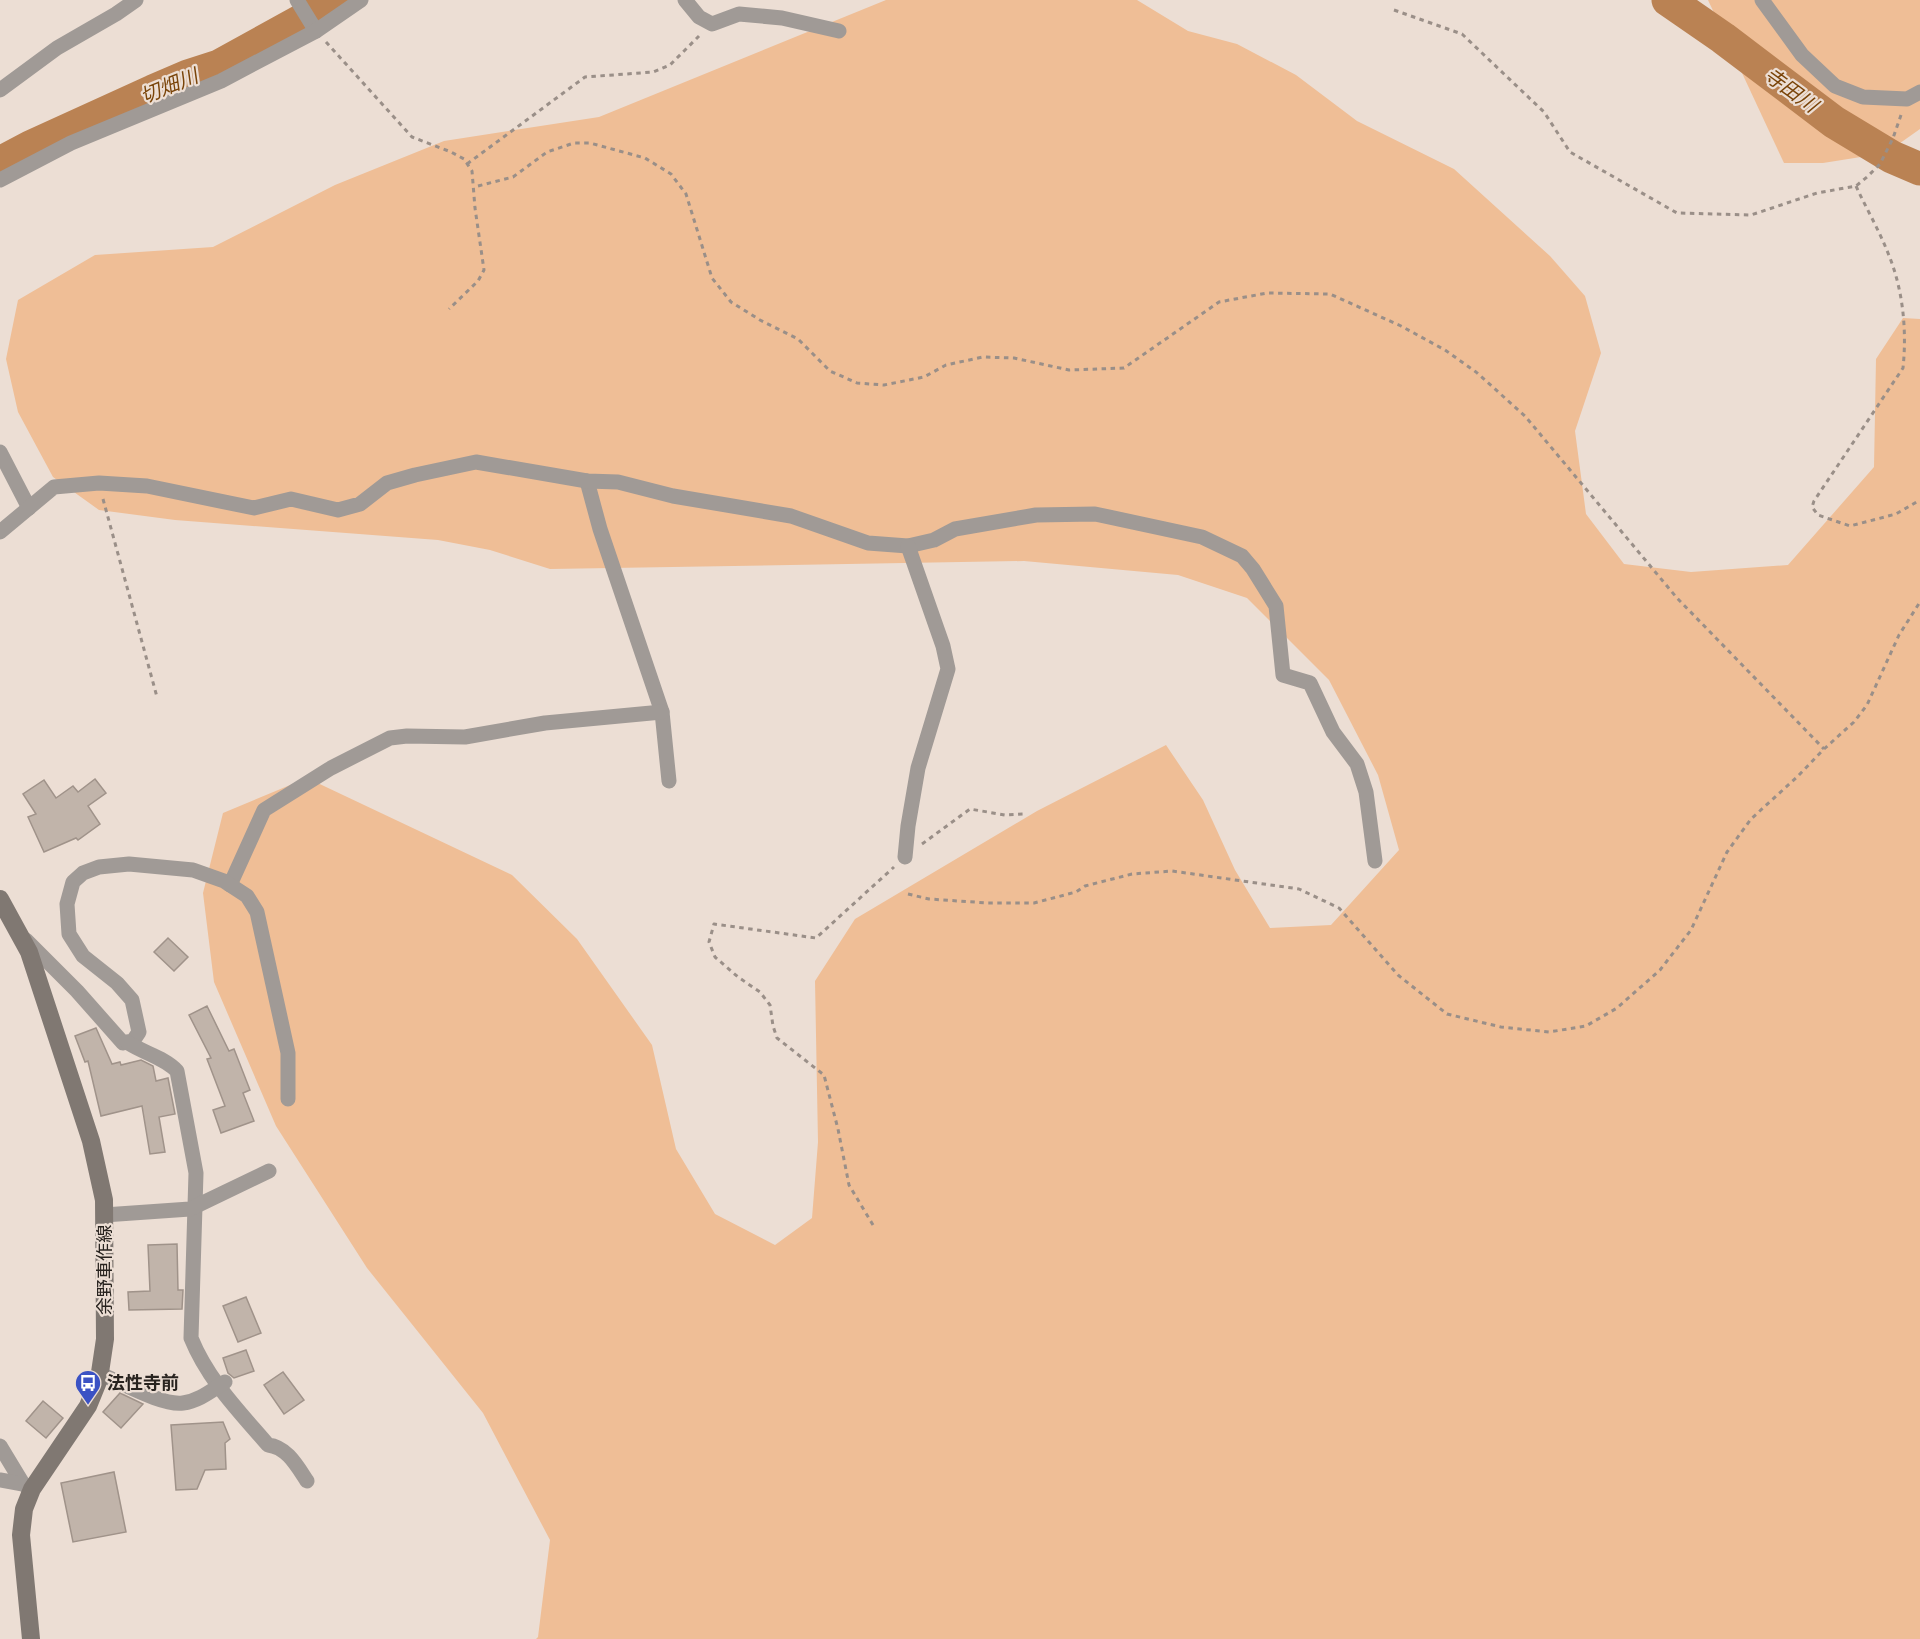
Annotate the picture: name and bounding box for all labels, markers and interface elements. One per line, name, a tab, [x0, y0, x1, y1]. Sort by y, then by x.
water label: 切畑川	[137, 63, 203, 108]
water label: 寺田川	[1760, 63, 1824, 119]
street label: 余野車作線	[94, 1225, 115, 1315]
bus stop icon: 法性寺前	[73, 1368, 103, 1406]
place label: 法性寺前	[107, 1372, 179, 1393]

